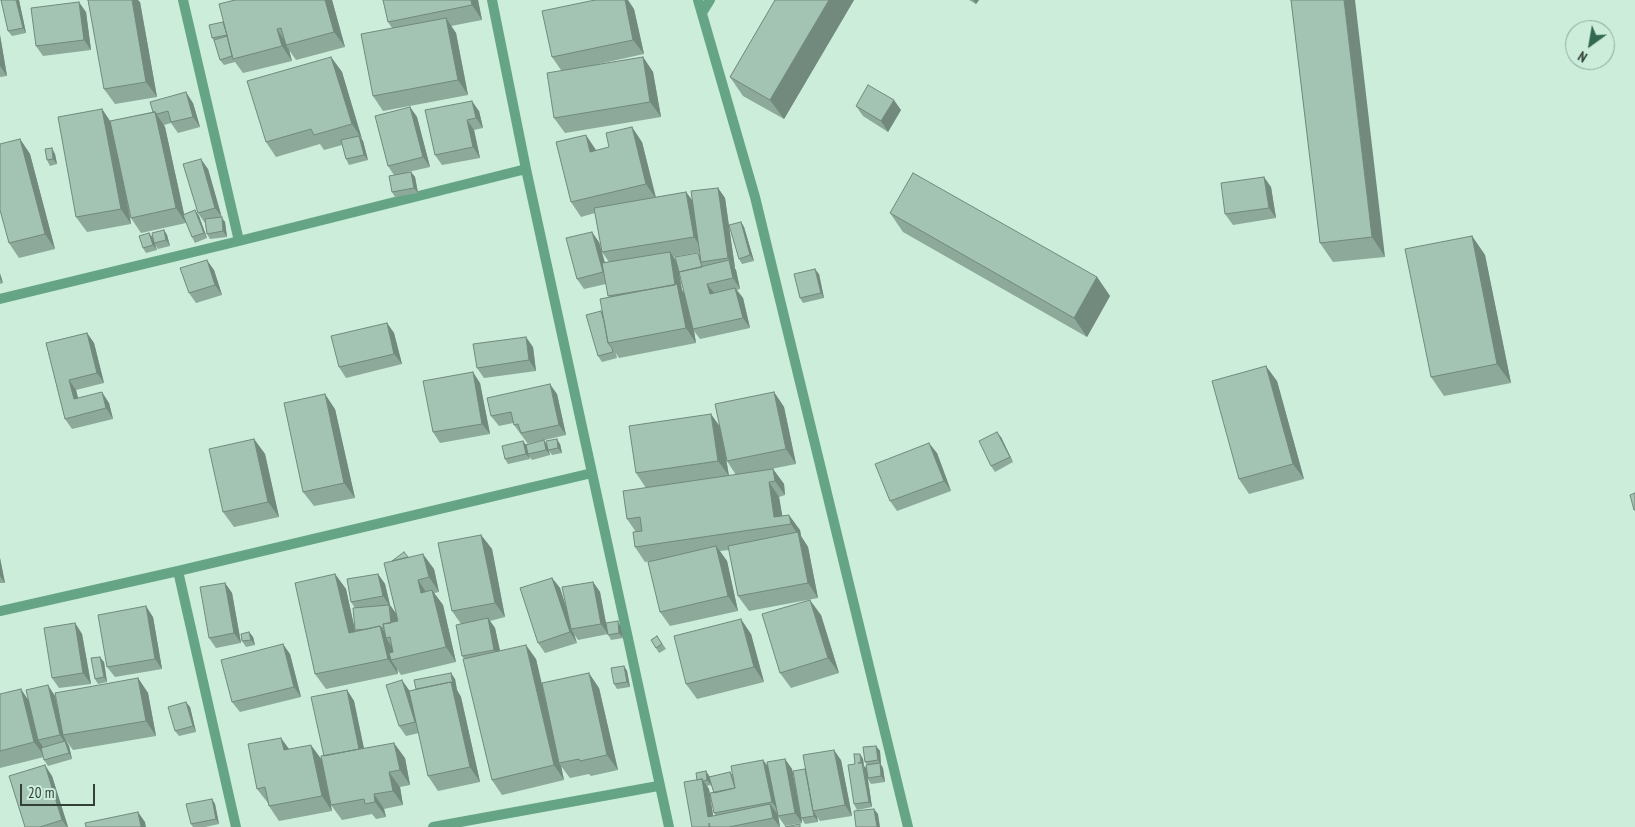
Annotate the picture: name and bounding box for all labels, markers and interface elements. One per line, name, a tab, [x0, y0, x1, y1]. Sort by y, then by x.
north arrow	[1565, 20, 1615, 70]
text: N	[1575, 47, 1591, 67]
scale bar	[22, 774, 98, 806]
text: 20 m	[28, 783, 54, 802]

